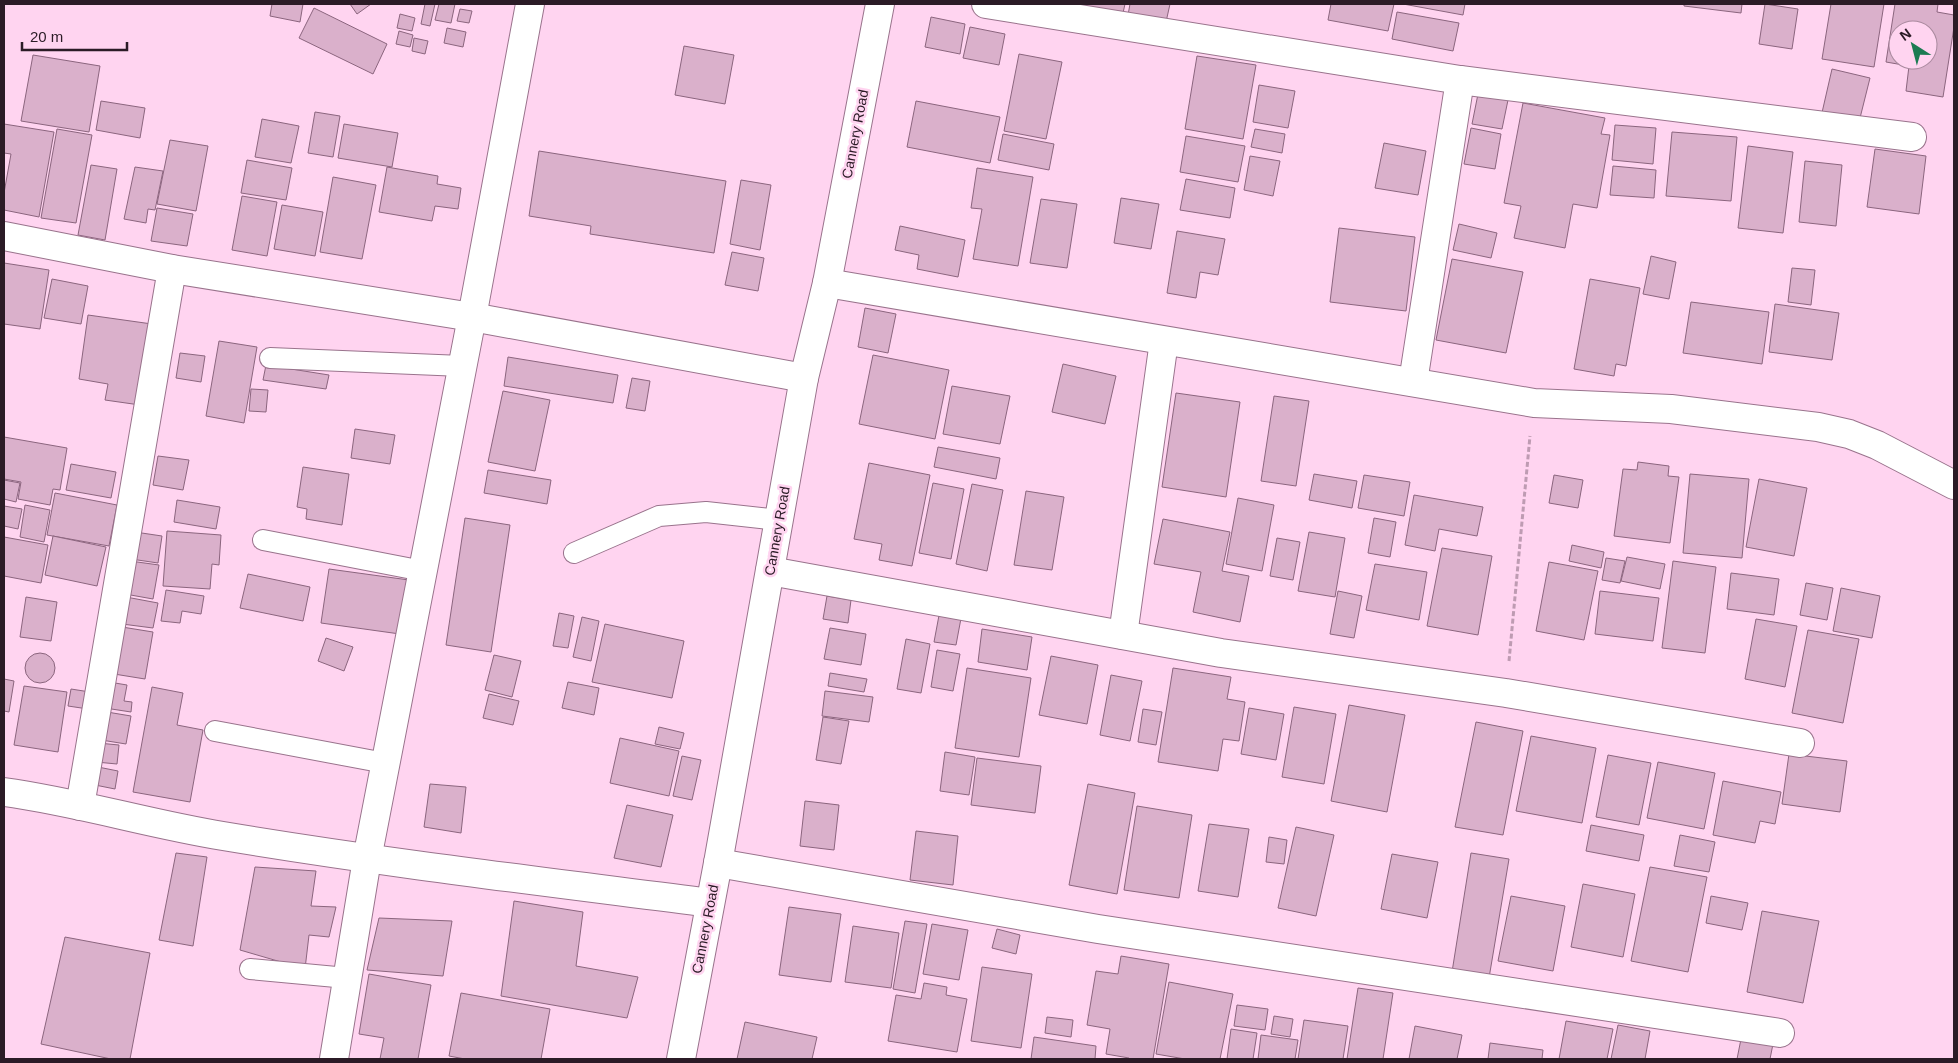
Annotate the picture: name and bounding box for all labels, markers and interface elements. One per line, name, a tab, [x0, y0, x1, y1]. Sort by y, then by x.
scale bar	[22, 20, 128, 52]
north arrow	[1888, 20, 1938, 70]
text: N	[1897, 25, 1914, 44]
text: 20 m	[30, 28, 63, 45]
street label: Cannery Road	[839, 88, 871, 180]
street label: Cannery Road	[761, 485, 793, 577]
street label: Cannery Road	[689, 883, 721, 975]

